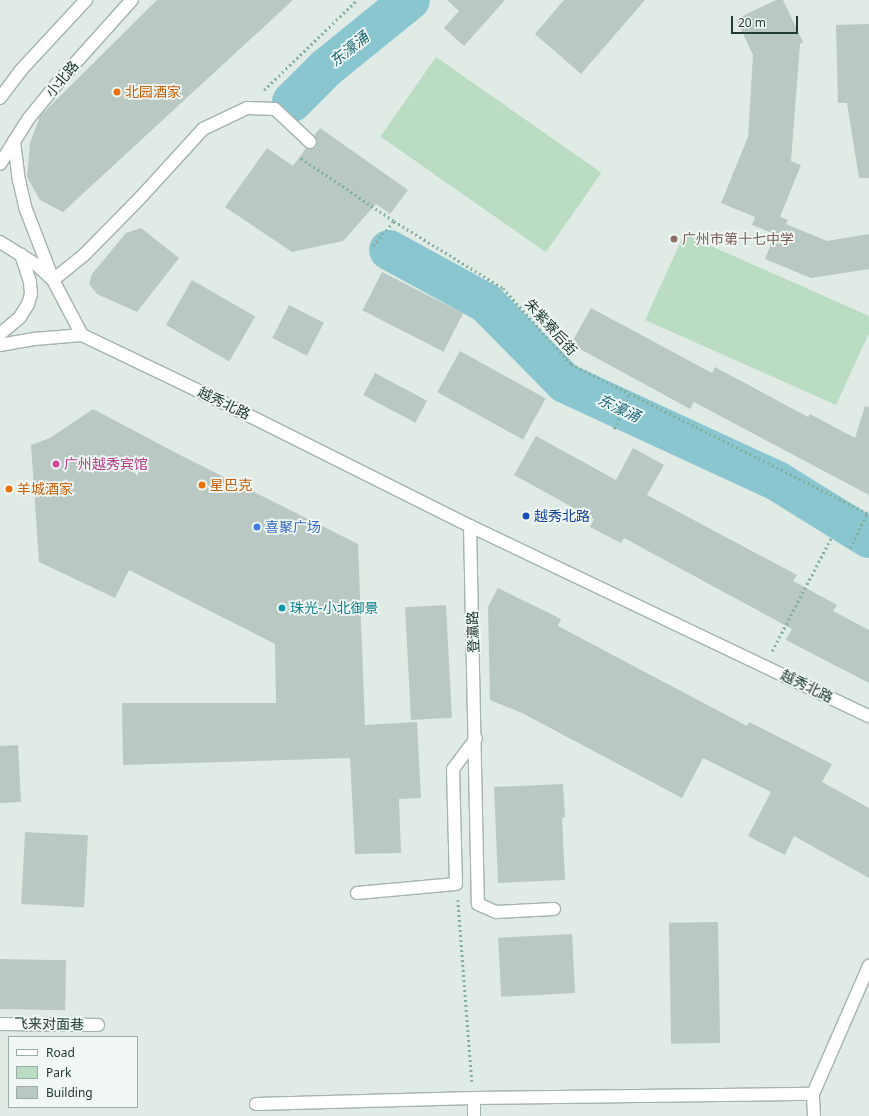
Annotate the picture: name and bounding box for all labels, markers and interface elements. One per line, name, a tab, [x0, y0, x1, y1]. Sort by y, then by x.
scale bar	[733, 8, 800, 34]
text: 20 m	[738, 14, 766, 31]
water label: 东濠涌	[326, 28, 372, 70]
street label: 小北路	[42, 58, 82, 100]
place label: 北园酒家	[125, 84, 181, 100]
marker: 北园酒家	[112, 87, 122, 97]
place label: 广州市第十七中学	[682, 231, 794, 247]
marker: 广州市第十七中学	[669, 234, 679, 244]
street label: 朱紫寮后街	[521, 295, 581, 359]
street label: 越秀北路	[195, 383, 253, 423]
water label: 东濠涌	[595, 390, 643, 426]
place label: 广州越秀宾馆	[64, 456, 148, 472]
marker: 广州越秀宾馆	[51, 459, 61, 469]
place label: 星巴克	[210, 477, 252, 493]
marker: 星巴克	[197, 480, 207, 490]
place label: 羊城酒家	[17, 481, 73, 497]
marker: 羊城酒家	[4, 484, 14, 494]
place label: 越秀北路	[534, 508, 590, 524]
marker: 越秀北路	[521, 511, 531, 521]
place label: 喜聚广场	[265, 519, 321, 535]
marker: 喜聚广场	[252, 522, 262, 532]
place label: 珠光-小北御景	[290, 600, 379, 616]
marker: 珠光-小北御景	[277, 603, 287, 613]
street label: 登瀛路	[464, 611, 482, 653]
street label: 越秀北路	[778, 666, 836, 706]
street label: 飞来对面巷	[14, 1015, 84, 1033]
legend	[8, 1036, 138, 1108]
text: Road	[46, 1044, 75, 1061]
text: Park	[46, 1064, 71, 1081]
text: Building	[46, 1084, 93, 1101]

